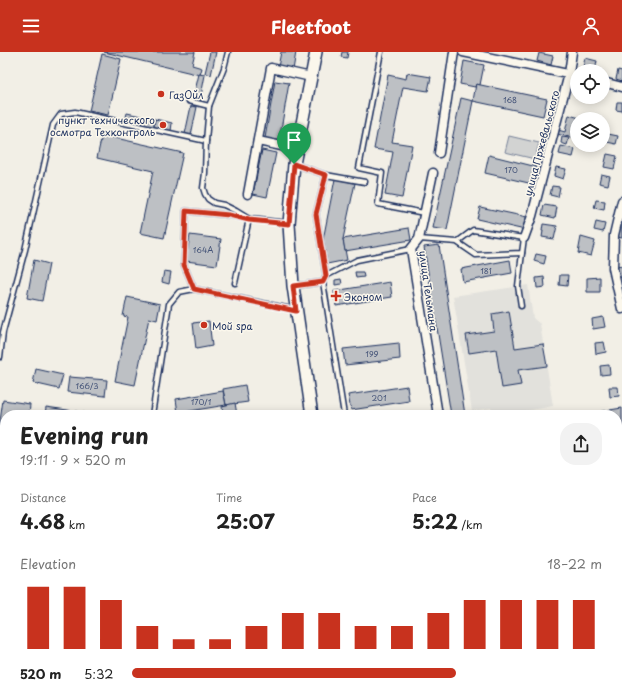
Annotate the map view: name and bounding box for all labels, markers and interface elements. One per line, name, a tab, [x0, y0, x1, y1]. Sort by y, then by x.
text: Fleetfoot	[271, 13, 351, 40]
icon: menu	[20, 15, 42, 37]
icon: person	[580, 15, 602, 37]
map controls	[570, 64, 610, 152]
button: locate	[570, 64, 610, 104]
place label: ГазОйл	[169, 87, 203, 102]
street label: улица Пржевальского	[520, 88, 562, 198]
marker: ГазОйл	[156, 89, 166, 99]
house number: 168	[503, 94, 517, 106]
place label: пункт технического осмотра Техконтроль	[50, 112, 155, 139]
button: layers	[570, 112, 610, 152]
marker: пункт технического осмотра Техконтроль	[158, 120, 168, 130]
pin	[277, 123, 311, 164]
icon: arrive	[283, 129, 305, 151]
house number: 170	[504, 164, 518, 176]
house number: 164А	[193, 244, 213, 256]
street label: улица Тельмана	[416, 250, 442, 333]
house number: 181	[480, 265, 492, 277]
place label: Эконом	[344, 289, 382, 304]
marker: Эконом	[331, 291, 341, 301]
place label: Мой spa	[212, 318, 254, 333]
marker: Мой spa	[199, 320, 209, 330]
house number: 199	[365, 348, 379, 360]
house number: 166/3	[75, 380, 99, 392]
house number: 201	[371, 392, 387, 404]
house number: 170/1	[191, 396, 212, 408]
text: Evening run	[20, 418, 149, 451]
button: share	[560, 423, 602, 465]
text: 19:11 · 9 × 520 m	[20, 450, 126, 469]
text: Distance	[20, 489, 66, 506]
text: Time	[216, 489, 242, 506]
text: Pace	[412, 489, 437, 506]
text: 4.68	[20, 506, 65, 536]
text: 25:07	[216, 506, 275, 536]
text: 5:22	[412, 506, 458, 536]
text: km	[65, 516, 85, 533]
text: /km	[458, 516, 483, 533]
text: Elevation	[20, 554, 76, 573]
text: 18–22 m	[547, 554, 602, 573]
text: 520 m	[20, 664, 61, 683]
text: 5:32	[84, 664, 114, 683]

